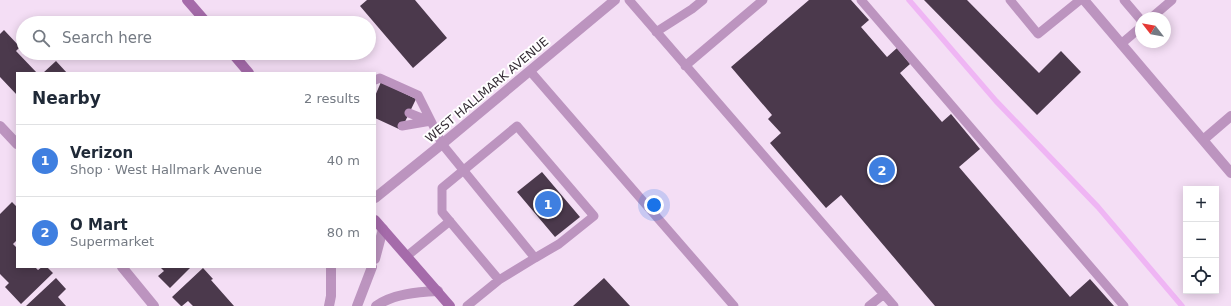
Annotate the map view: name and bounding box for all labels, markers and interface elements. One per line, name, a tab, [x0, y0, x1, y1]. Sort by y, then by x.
north arrow	[1135, 12, 1171, 48]
search box	[16, 16, 376, 60]
icon: search	[30, 27, 52, 49]
text: Search here	[62, 29, 152, 47]
street label: WEST HALLMARK AVENUE	[423, 35, 551, 145]
text: Nearby	[32, 88, 101, 108]
text: 2 results	[304, 91, 360, 106]
text: Verizon	[70, 144, 133, 162]
text: 1	[40, 153, 50, 168]
text: 40 m	[327, 153, 360, 168]
pin: 2	[869, 155, 895, 185]
text: Shop · West Hallmark Avenue	[70, 162, 262, 177]
map controls	[1183, 186, 1219, 294]
button: +	[1183, 186, 1219, 222]
pin: 1	[535, 189, 561, 219]
your location	[644, 195, 664, 215]
text: O Mart	[70, 216, 128, 234]
button: −	[1183, 222, 1219, 258]
text: 2	[40, 225, 50, 240]
text: 80 m	[327, 225, 360, 240]
text: Supermarket	[70, 234, 154, 249]
button: locate	[1183, 258, 1219, 294]

